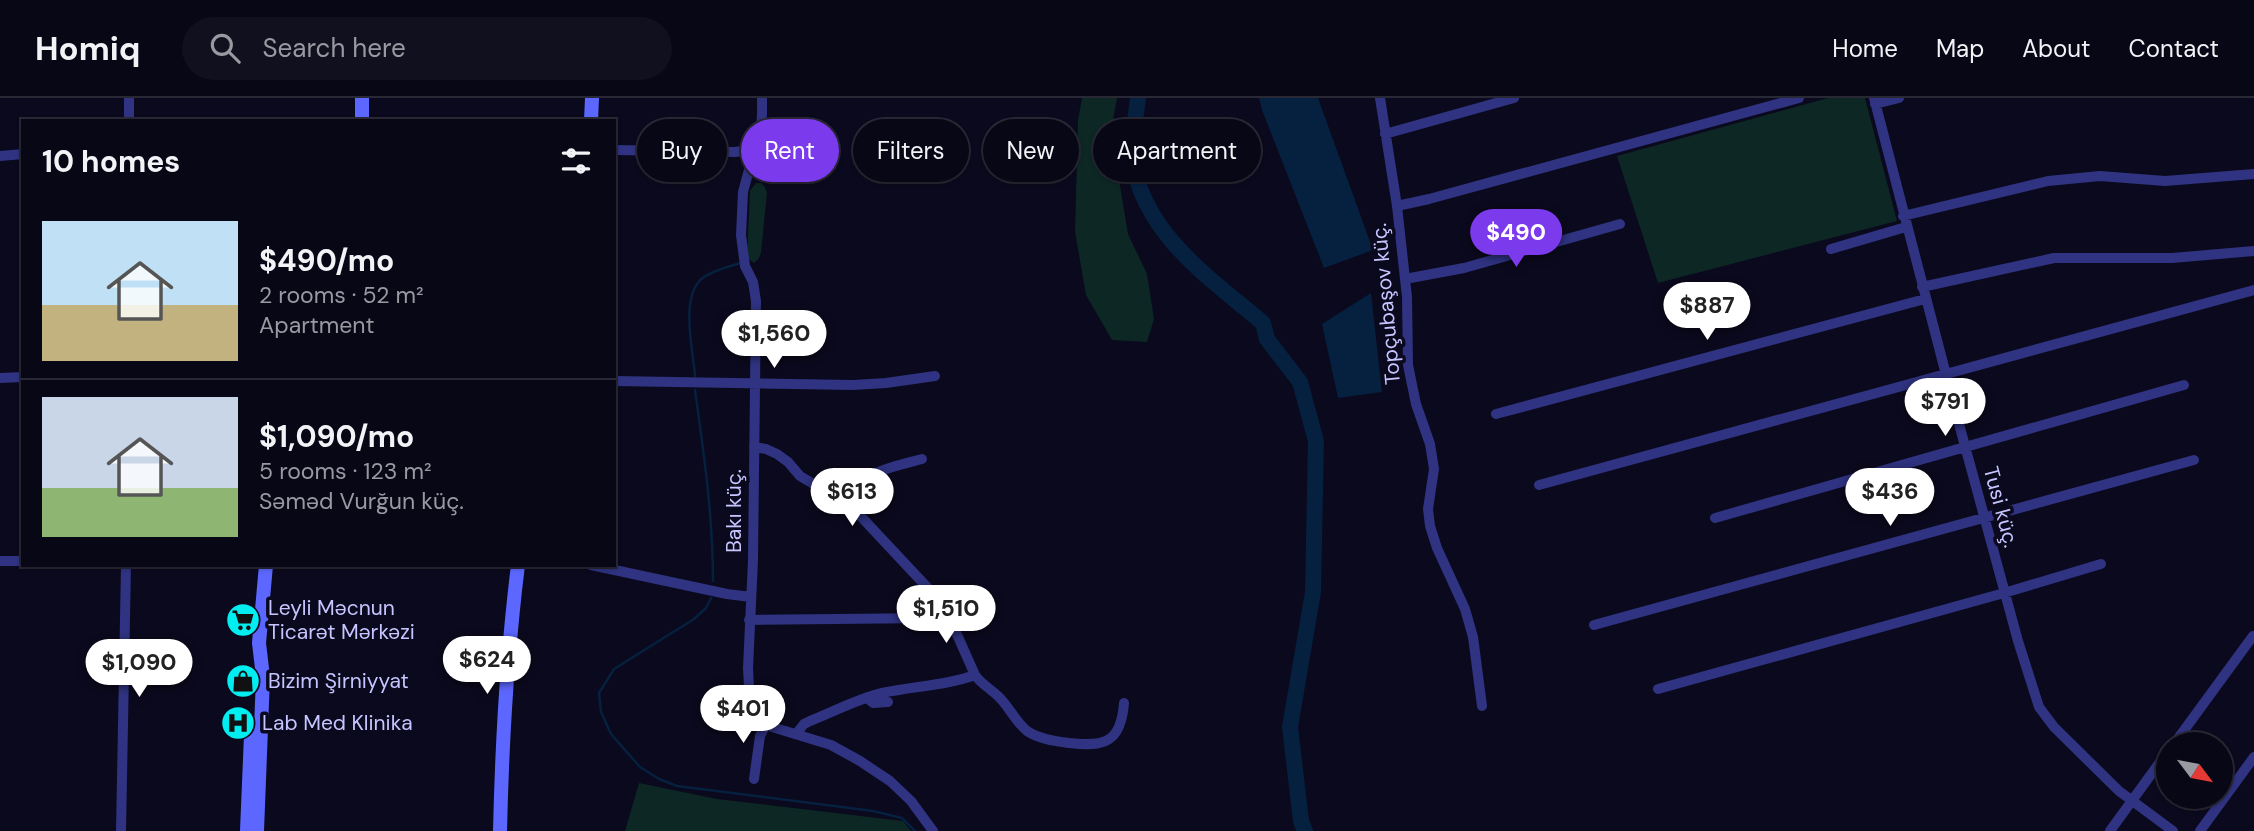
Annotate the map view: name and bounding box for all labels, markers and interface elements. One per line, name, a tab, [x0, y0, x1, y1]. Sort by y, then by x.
search box	[182, 17, 672, 80]
text: Homiq	[35, 27, 140, 70]
icon: search	[206, 29, 244, 67]
text: Search here	[262, 31, 406, 65]
text: Home	[1832, 33, 1898, 64]
text: Map	[1936, 33, 1984, 64]
text: About	[2022, 33, 2091, 64]
text: Contact	[2129, 33, 2219, 64]
chip: Buy	[637, 119, 727, 182]
chip: Rent	[741, 119, 839, 182]
chip: Filters	[853, 119, 969, 182]
chip: New	[983, 119, 1079, 182]
chip: Apartment	[1093, 119, 1261, 182]
text: 10 homes	[42, 142, 180, 181]
icon: filters	[557, 142, 595, 180]
pin: $490	[1475, 209, 1557, 269]
text: $490	[1486, 217, 1546, 247]
street label: Topçubaşov küç.	[1365, 222, 1407, 386]
text: $490/mo	[259, 241, 394, 280]
icon: home	[98, 249, 182, 333]
text: 2 rooms · 52 m²	[259, 280, 424, 310]
pin: $887	[1666, 282, 1748, 342]
text: $887	[1679, 290, 1735, 320]
text: Apartment	[259, 310, 374, 340]
pin: $1,560	[717, 310, 831, 370]
text: $1,560	[737, 318, 811, 348]
pin: $791	[1904, 378, 1986, 438]
text: $791	[1921, 386, 1969, 416]
text: $1,090/mo	[259, 417, 414, 456]
icon: home	[98, 425, 182, 509]
text: 5 rooms · 123 m²	[259, 456, 432, 486]
street label: Tusi küç.	[1977, 463, 2025, 551]
pin: $613	[811, 468, 893, 528]
pin: $436	[1849, 468, 1931, 528]
street label: Bakı küç.	[720, 469, 748, 553]
text: $613	[827, 476, 877, 506]
text: $436	[1861, 476, 1919, 506]
text: Səməd Vurğun küç.	[259, 486, 464, 516]
pin: $1,510	[889, 586, 1003, 645]
text: $1,510	[913, 593, 979, 623]
place label: Leyli Məcnun Ticarət Mərkəzi	[268, 594, 415, 646]
supermarket icon: Leyli Məcnun Ticarət Mərkəzi	[224, 601, 262, 639]
pin: $624	[446, 636, 528, 696]
pin: $1,090	[82, 640, 196, 699]
text: $624	[459, 644, 515, 674]
text: $1,090	[102, 647, 176, 677]
shop icon: Bizim Şirniyyat	[224, 662, 262, 700]
place label: Bizim Şirniyyat	[268, 667, 409, 695]
pin: $401	[702, 686, 784, 745]
text: $401	[716, 693, 770, 723]
hospital icon: Lab Med Klinika	[219, 704, 257, 742]
place label: Lab Med Klinika	[262, 709, 413, 737]
north arrow	[2156, 732, 2233, 808]
map controls	[2156, 732, 2233, 809]

